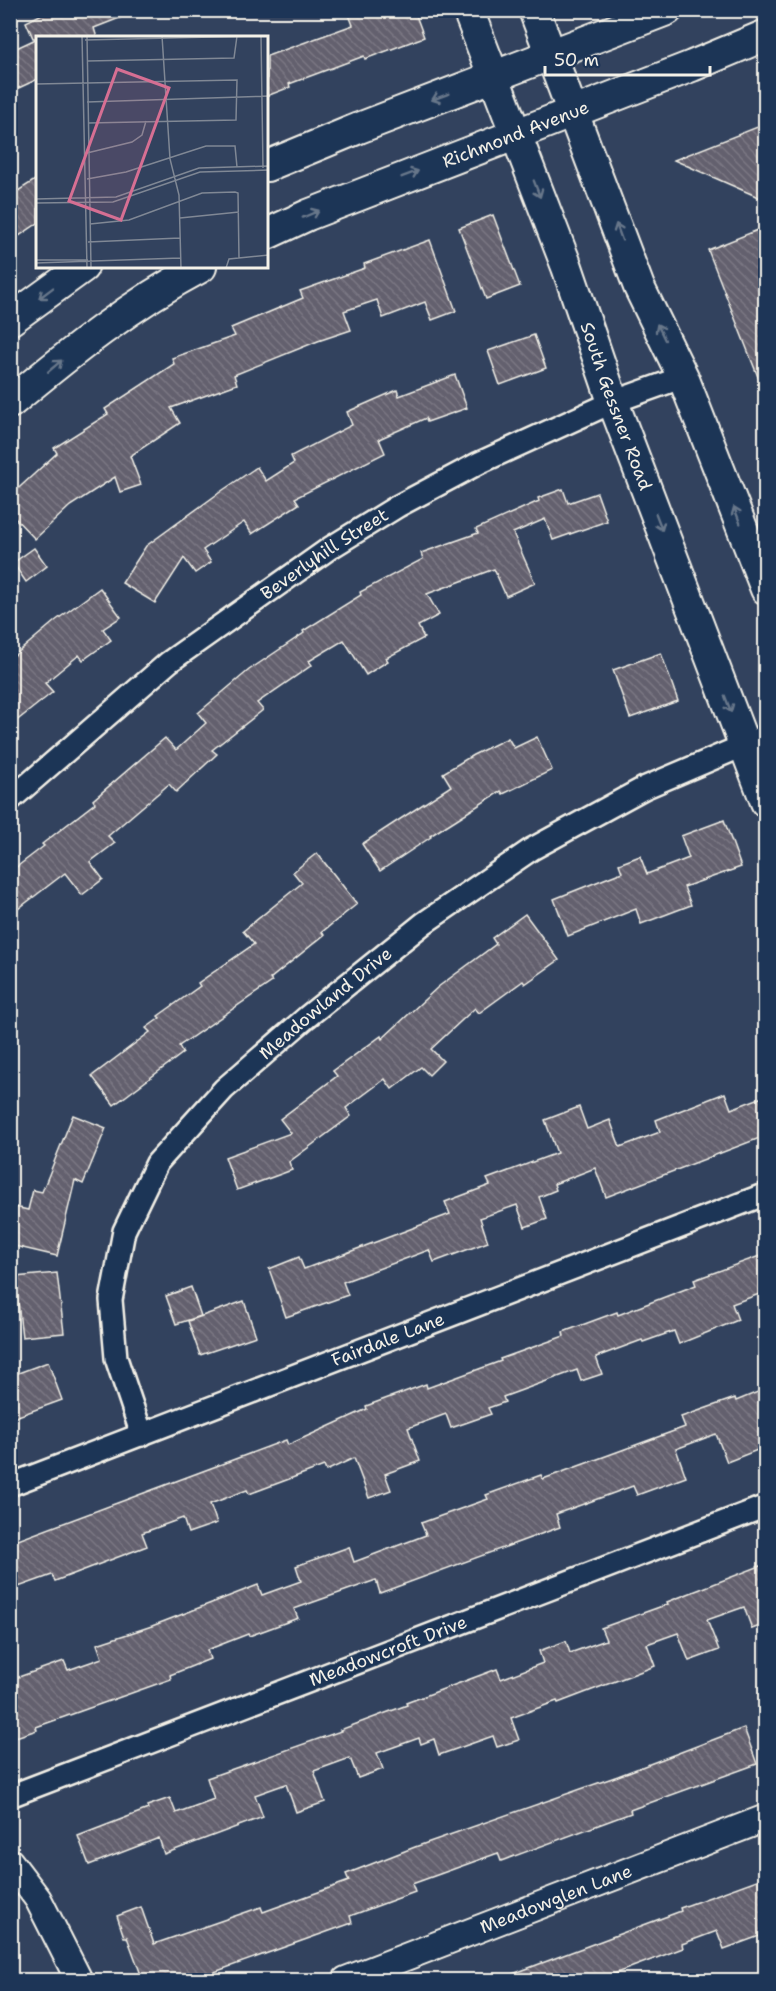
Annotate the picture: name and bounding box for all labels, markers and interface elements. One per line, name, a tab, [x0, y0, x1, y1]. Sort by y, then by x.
inset map	[36, 36, 268, 268]
scale bar	[545, 39, 710, 77]
text: 50 m	[554, 48, 599, 72]
one-way arrow	[431, 92, 450, 103]
street label: Richmond Avenue	[439, 95, 593, 174]
one-way arrow	[400, 168, 419, 179]
one-way arrow	[532, 179, 543, 198]
one-way arrow	[301, 208, 320, 219]
one-way arrow	[613, 223, 624, 242]
one-way arrow	[38, 286, 54, 299]
street label: South Gessner Road	[575, 319, 658, 494]
one-way arrow	[655, 323, 666, 341]
one-way arrow	[47, 359, 63, 372]
street label: Beverlyhill Street	[256, 503, 393, 605]
one-way arrow	[730, 506, 741, 524]
one-way arrow	[654, 512, 665, 531]
one-way arrow	[723, 694, 734, 713]
street label: Meadowland Drive	[254, 941, 397, 1065]
street label: Fairdale Lane	[328, 1307, 448, 1372]
street label: Meadowcroft Drive	[306, 1610, 471, 1692]
street label: Meadowglen Lane	[476, 1859, 635, 1939]

